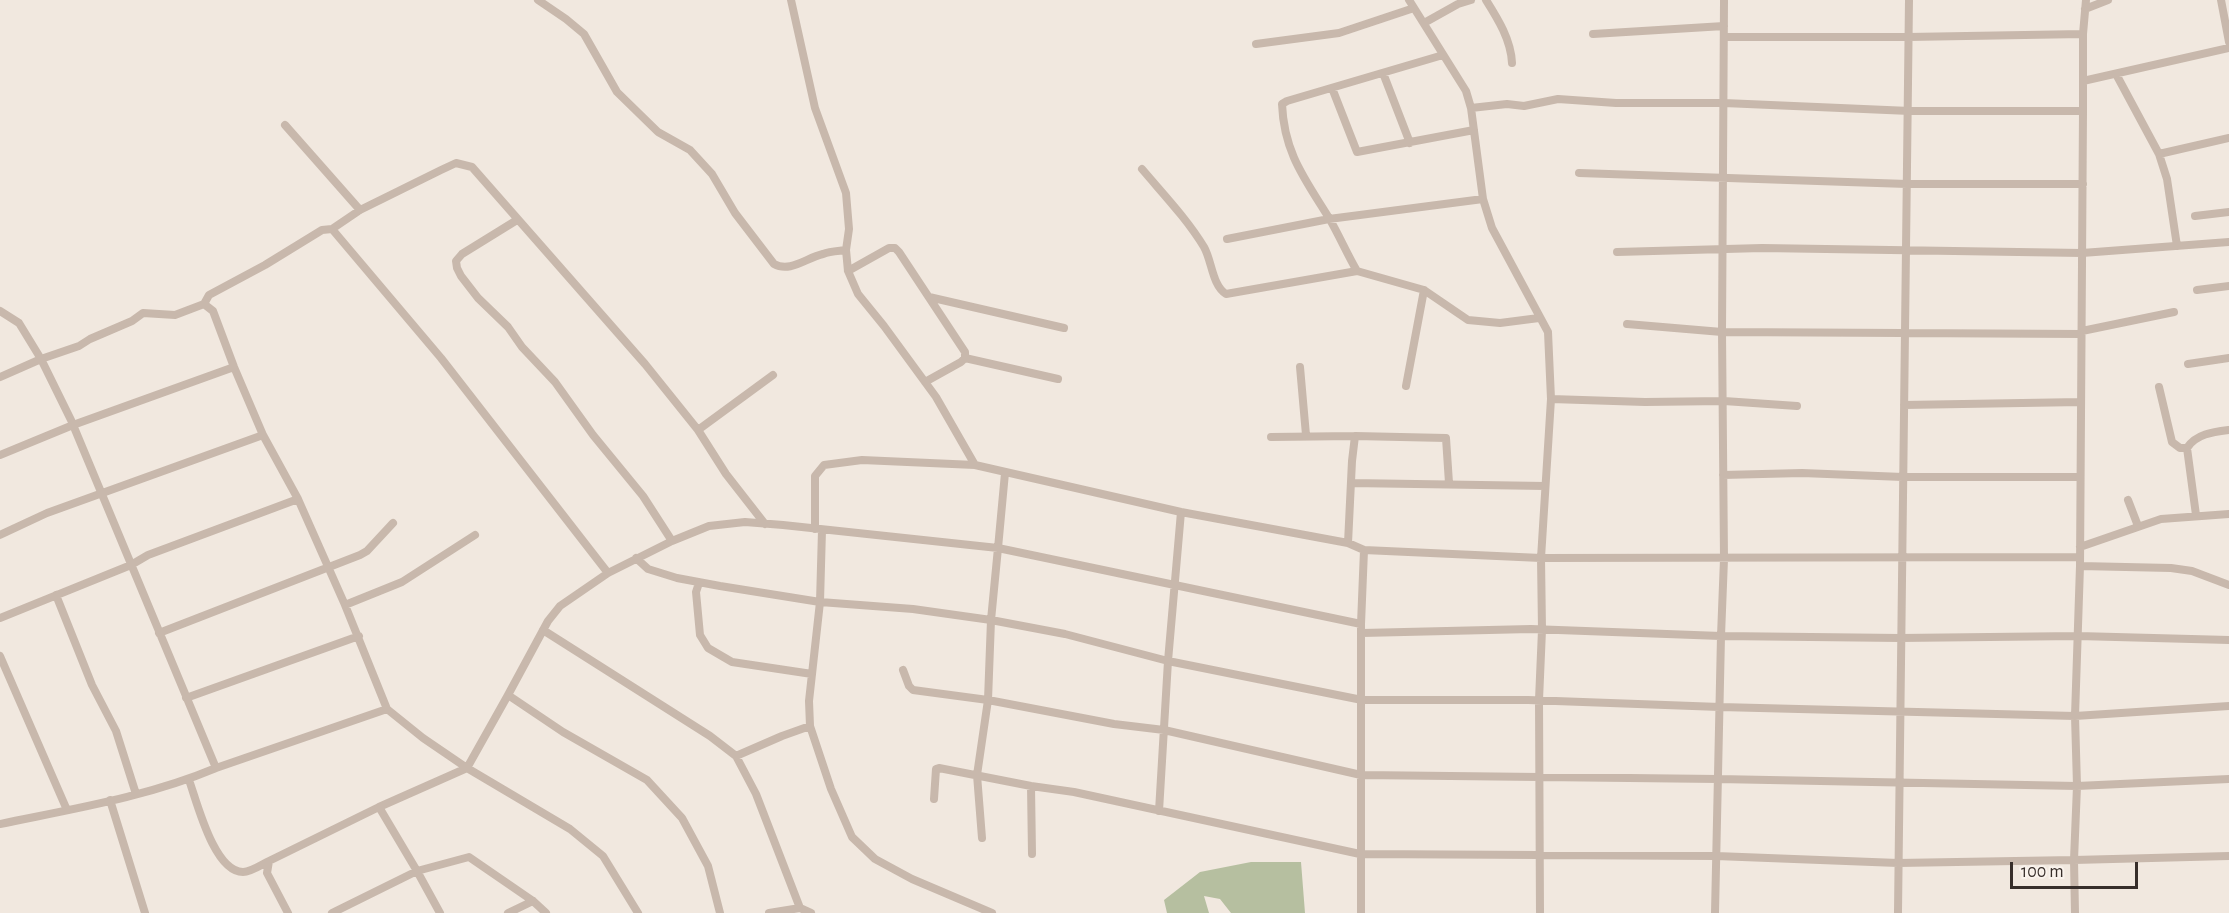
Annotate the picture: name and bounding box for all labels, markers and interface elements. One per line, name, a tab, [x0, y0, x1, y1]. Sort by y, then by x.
scale bar	[2013, 850, 2140, 888]
text: 100 m	[2021, 863, 2064, 881]

